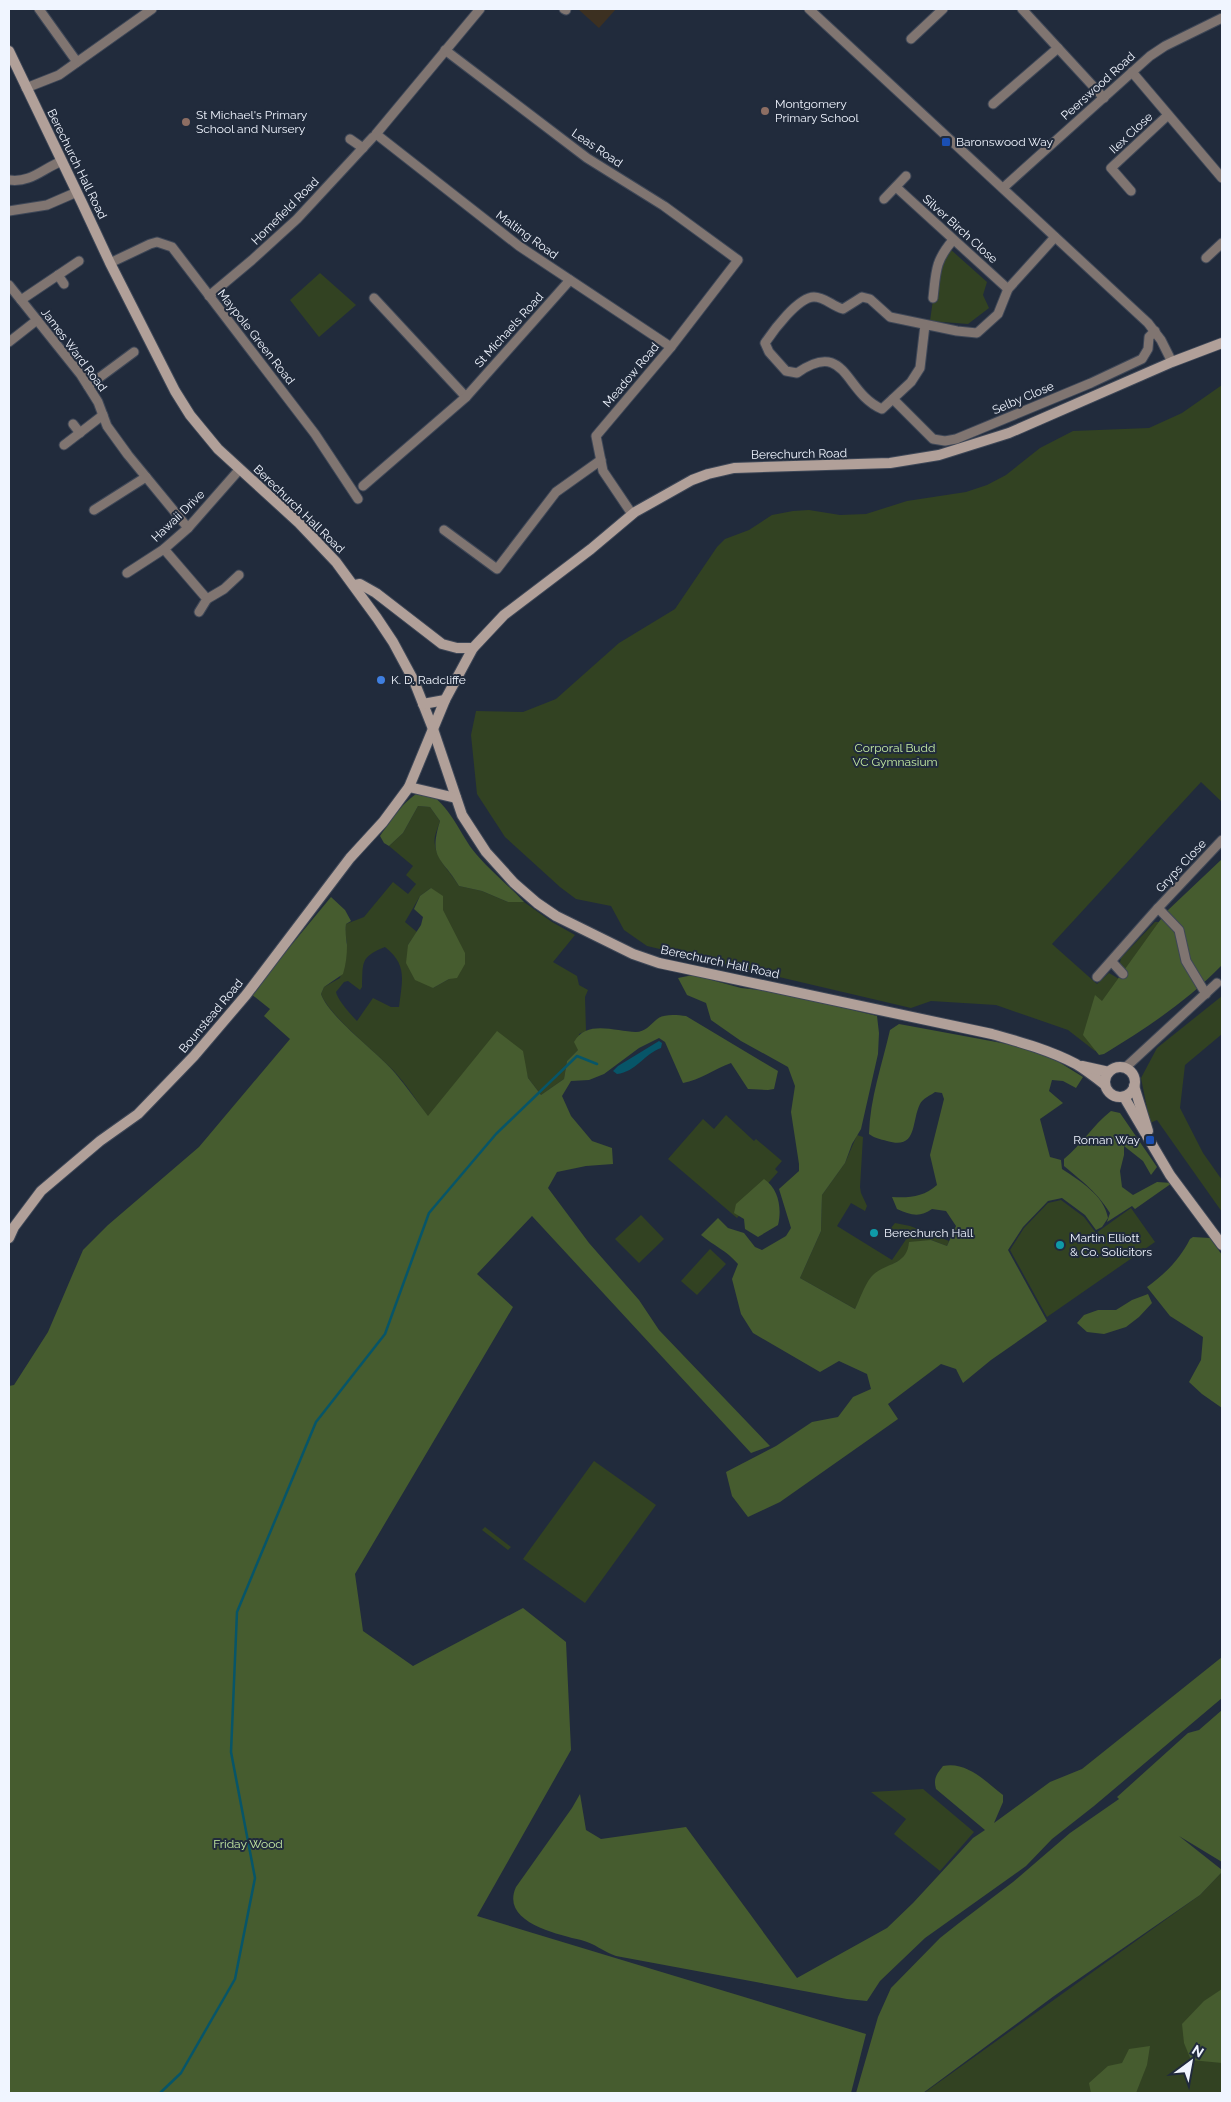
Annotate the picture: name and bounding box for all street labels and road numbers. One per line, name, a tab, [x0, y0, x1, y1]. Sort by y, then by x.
street label: Peerswood Road	[1058, 49, 1138, 123]
street label: Berechurch Hall Road	[44, 107, 110, 221]
street label: Ilex Close	[1107, 110, 1155, 156]
street label: Leas Road	[569, 126, 625, 170]
street label: Homefield Road	[248, 174, 322, 248]
street label: Silver Birch Close	[920, 192, 1000, 266]
street label: Malting Road	[493, 208, 561, 262]
street label: Maypole Green Road	[215, 287, 297, 387]
street label: St Michaels Road	[472, 290, 546, 370]
street label: James Ward Road	[38, 306, 110, 394]
street label: Meadow Road	[600, 340, 662, 410]
street label: Selby Close	[990, 379, 1056, 417]
street label: Berechurch Road	[751, 446, 847, 462]
street label: Berechurch Hall Road	[251, 462, 347, 556]
street label: Hawaii Drive	[149, 487, 207, 545]
street label: Gryps Close	[1153, 837, 1209, 895]
street label: Berechurch Hall Road	[659, 943, 781, 981]
street label: Bounstead Road	[176, 976, 246, 1056]

